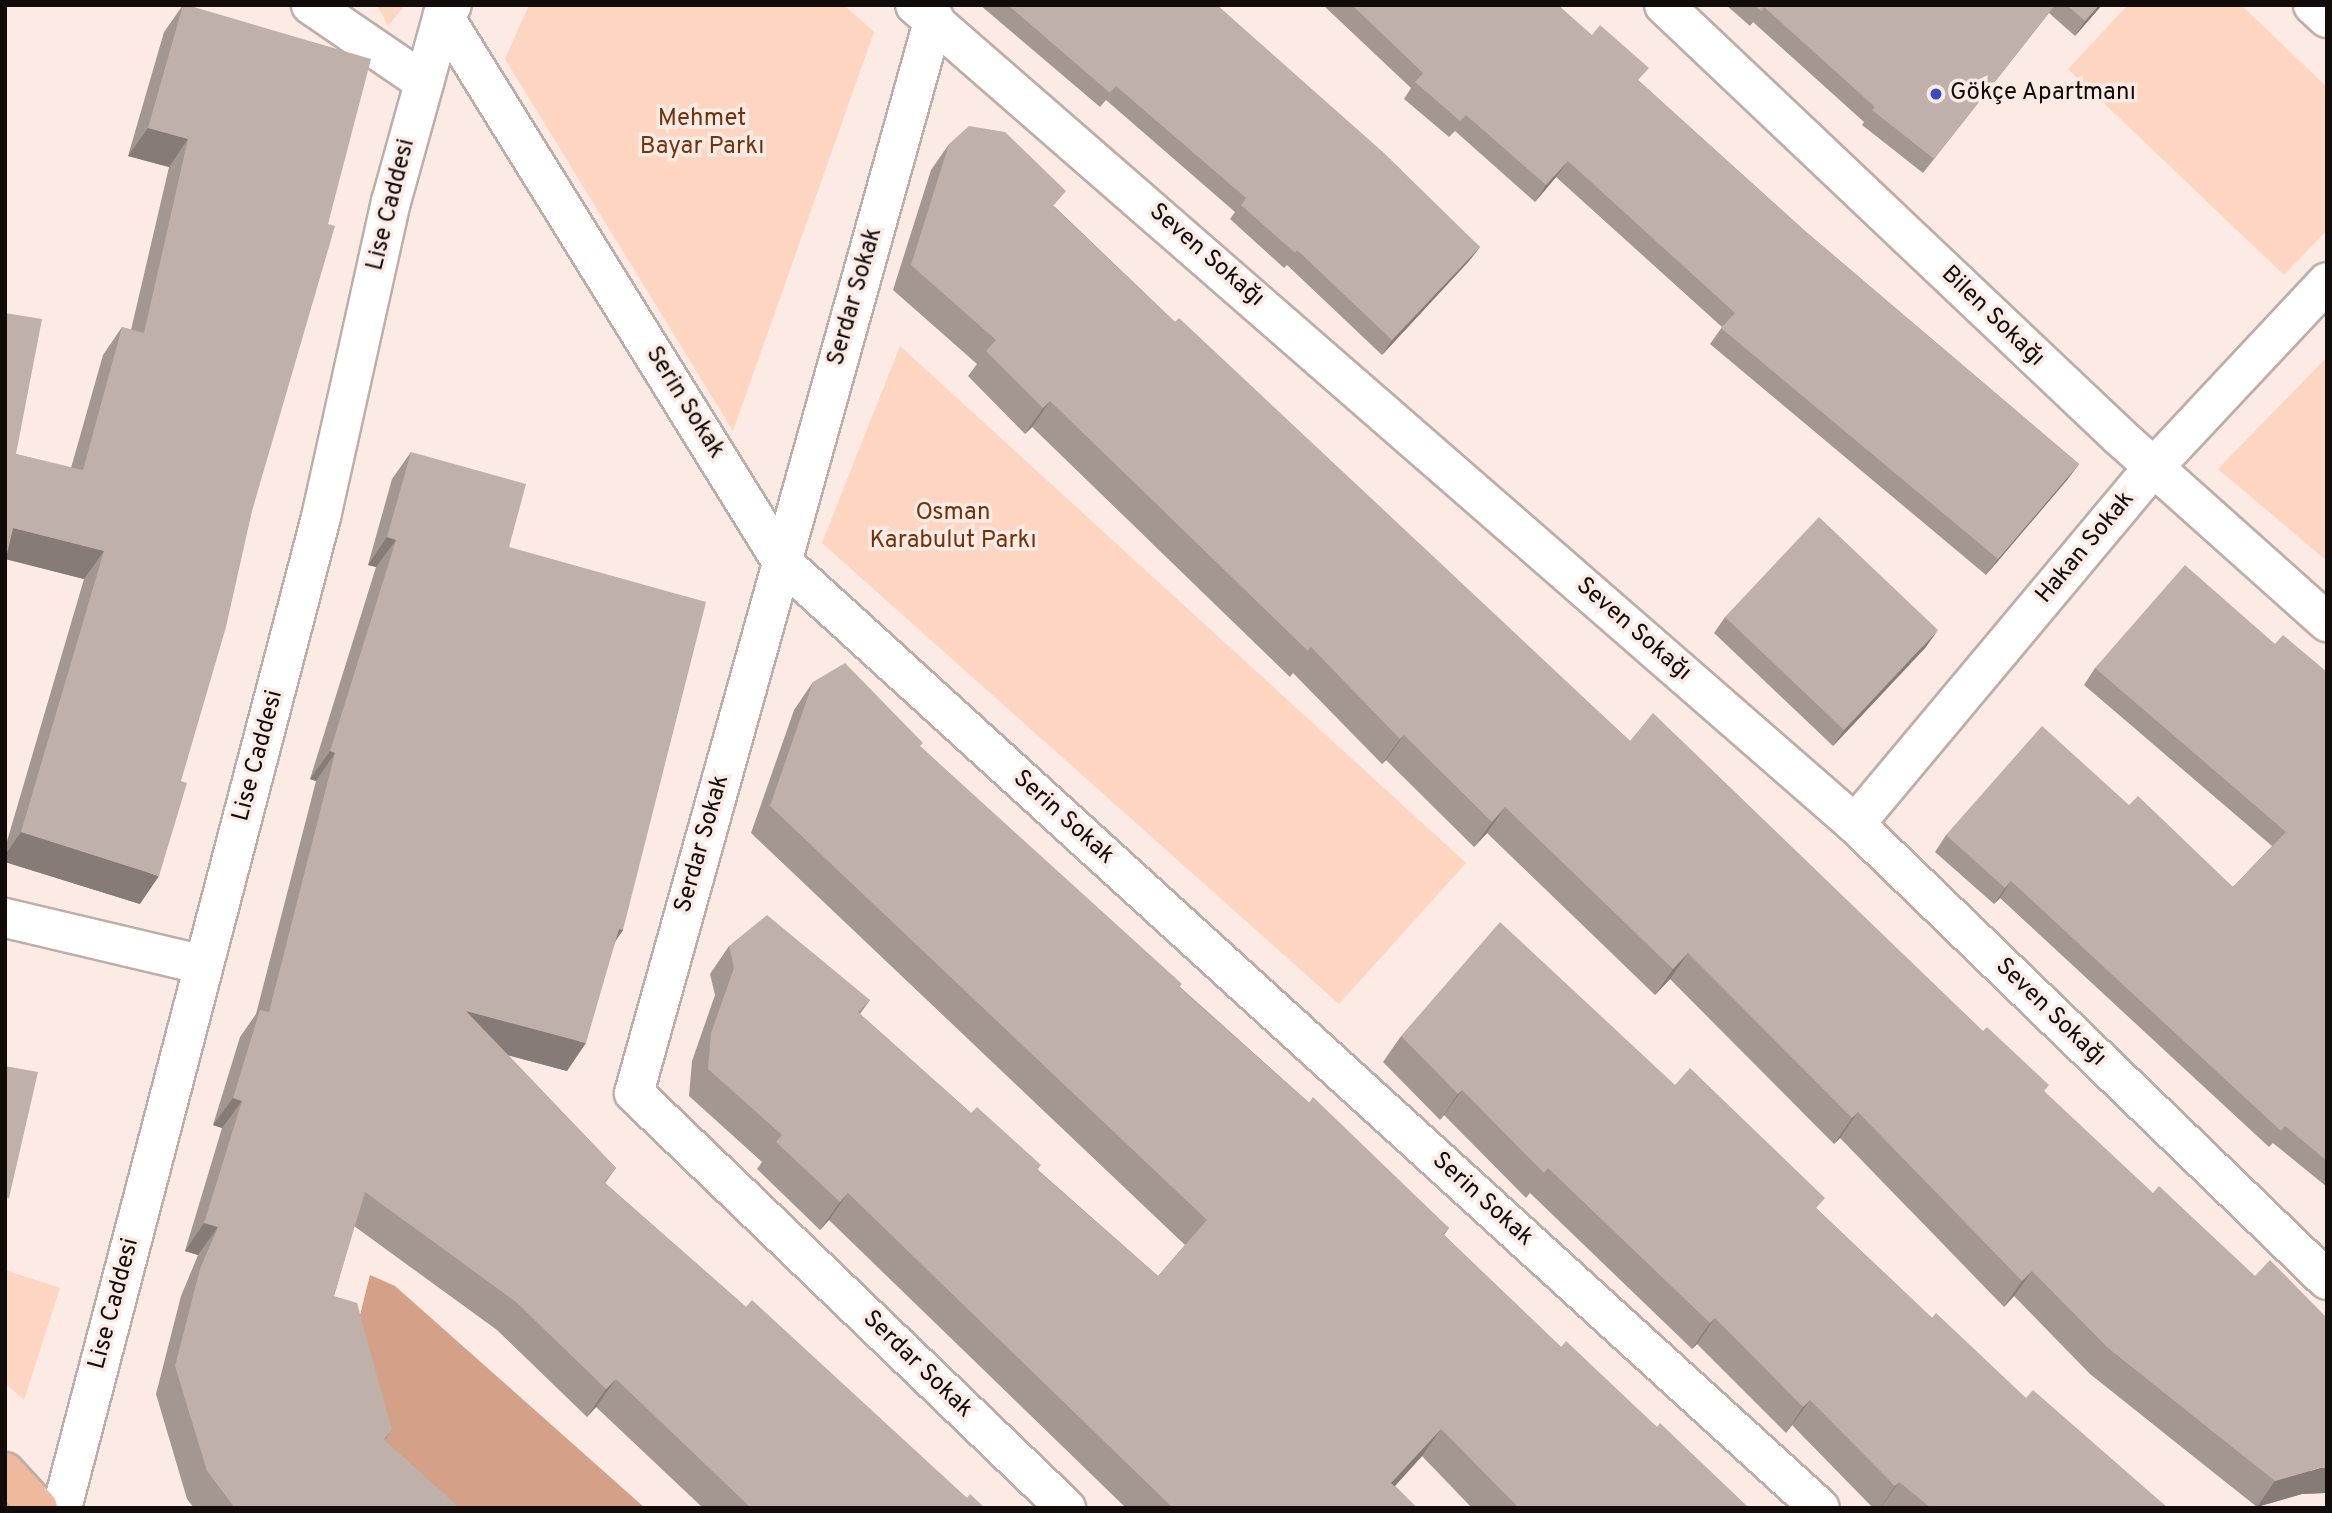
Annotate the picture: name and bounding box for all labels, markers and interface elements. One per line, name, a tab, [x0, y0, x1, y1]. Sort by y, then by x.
place label: Gökçe Apartmanı	[1950, 80, 2137, 108]
marker: Gökçe Apartmanı	[1928, 86, 1944, 102]
park label: Mehmet Bayar Parkı	[640, 106, 764, 162]
street label: Lise Caddesi	[362, 136, 422, 274]
street label: Seven Sokağı	[1143, 198, 1269, 314]
street label: Serdar Sokak	[823, 225, 889, 369]
street label: Bilen Sokağı	[1934, 261, 2050, 373]
street label: Serin Sokak	[638, 342, 730, 464]
street label: Hakan Sokak	[2031, 486, 2141, 610]
park label: Osman Karabulut Parkı	[869, 500, 1037, 556]
street label: Seven Sokağı	[1570, 572, 1696, 688]
street label: Lise Caddesi	[228, 687, 290, 825]
street label: Serin Sokak	[1006, 765, 1120, 871]
street label: Serdar Sokak	[670, 772, 736, 916]
street label: Seven Sokağı	[1989, 953, 2111, 1073]
street label: Serin Sokak	[1425, 1147, 1539, 1253]
street label: Lise Caddesi	[84, 1235, 146, 1373]
street label: Serdar Sokak	[856, 1305, 978, 1425]

